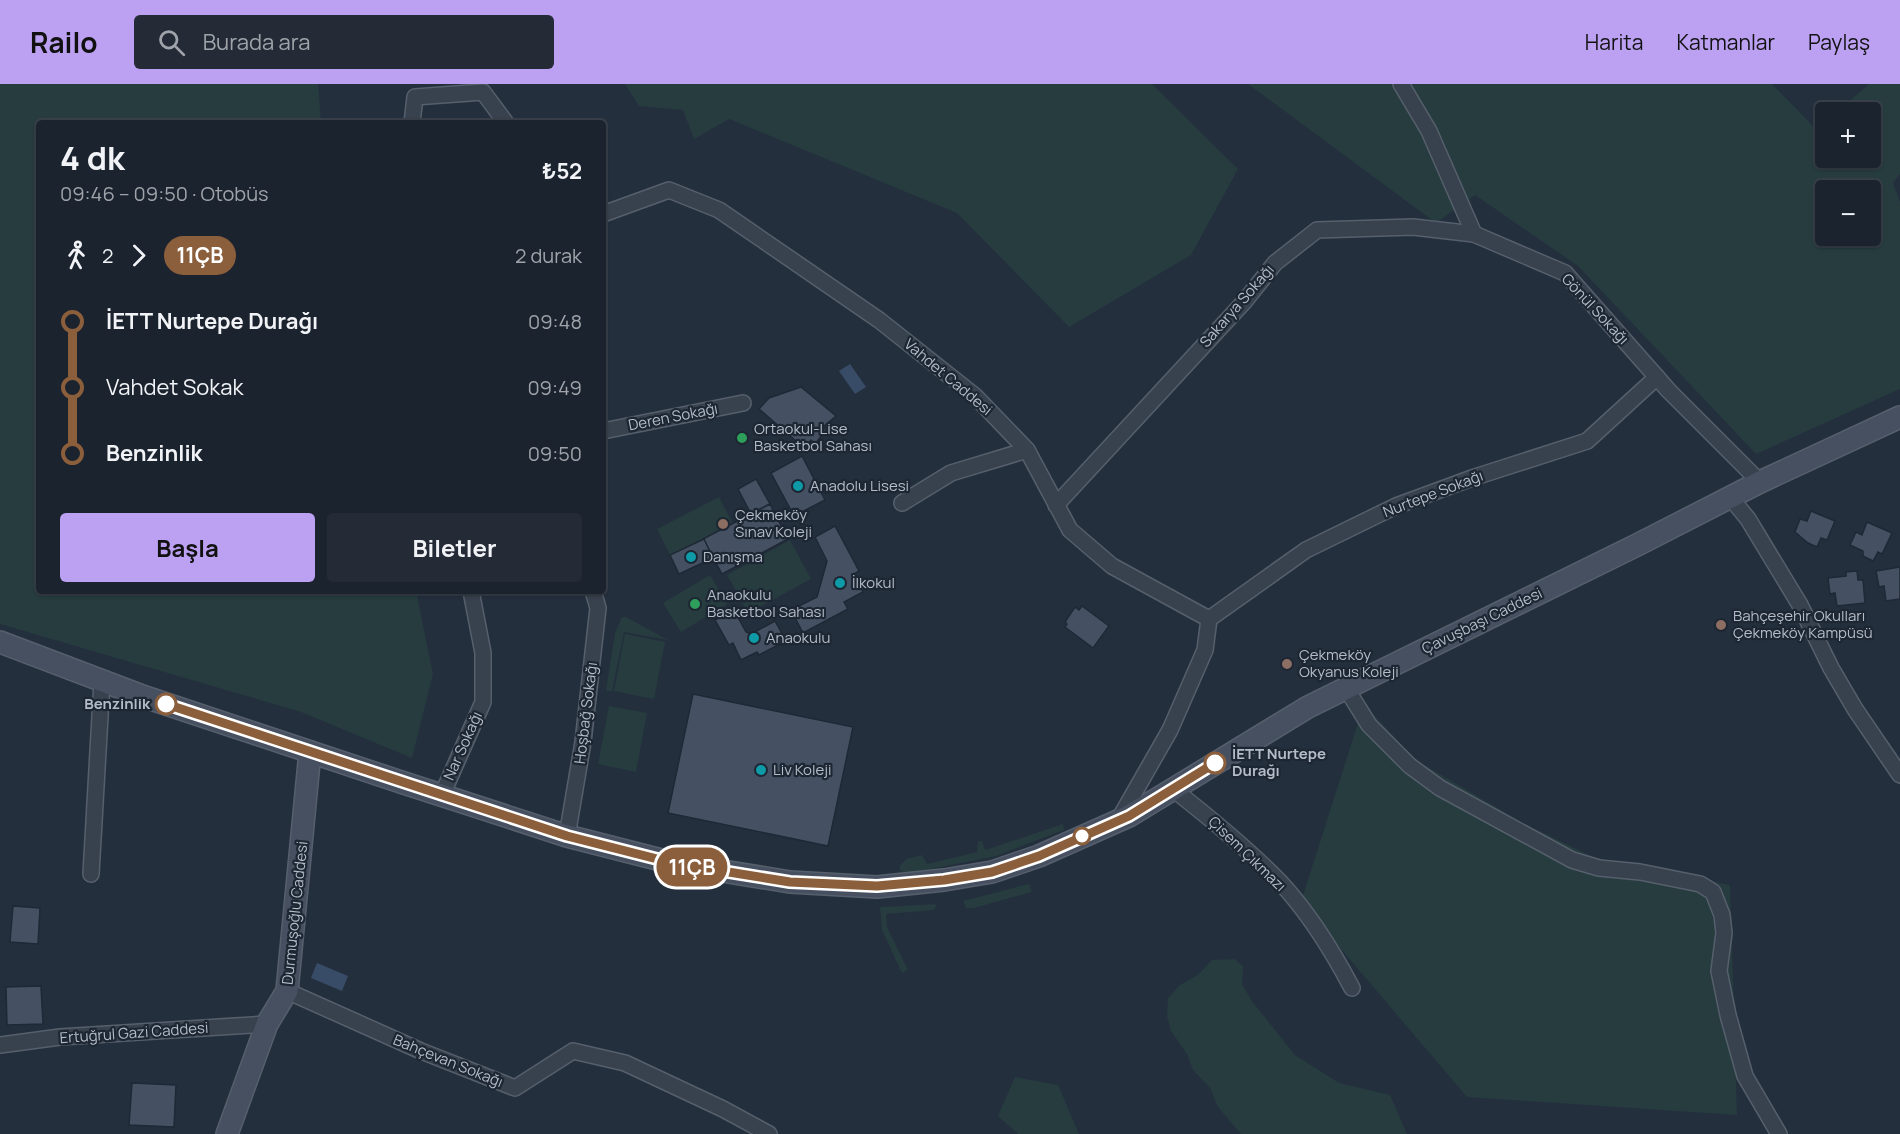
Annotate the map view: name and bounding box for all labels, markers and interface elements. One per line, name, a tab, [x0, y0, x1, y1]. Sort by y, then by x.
search box	[134, 15, 554, 69]
text: Railo	[30, 23, 98, 61]
icon: search	[155, 26, 188, 59]
text: Burada ara	[203, 27, 310, 57]
text: Harita	[1585, 28, 1643, 56]
text: Katmanlar	[1676, 28, 1775, 56]
text: Paylaş	[1808, 28, 1870, 56]
map controls	[1815, 102, 1881, 246]
button: +	[1815, 102, 1881, 168]
text: 4 dk	[60, 135, 125, 180]
text: ₺52	[542, 156, 582, 186]
text: 09:46 – 09:50 · Otobüs	[60, 180, 269, 207]
button: −	[1815, 180, 1881, 246]
icon: walk	[60, 239, 93, 272]
icon: forward	[122, 239, 155, 272]
text: 11ÇB	[176, 241, 224, 269]
text: 2	[102, 242, 113, 269]
text: 2 durak	[515, 242, 582, 269]
street label: Sakarya Sokağı	[1195, 260, 1279, 352]
street label: Gönül Sokağı	[1557, 269, 1634, 349]
text: İETT Nurtepe Durağı	[106, 306, 318, 336]
text: 09:48	[528, 308, 582, 335]
street label: Vahdet Caddesi	[900, 333, 997, 420]
text: Vahdet Sokak	[106, 372, 243, 402]
text: 09:49	[527, 374, 582, 401]
street label: Deren Sokağı	[626, 398, 719, 435]
place label: Ortaokul-Lise Basketbol Sahası	[754, 418, 872, 456]
marker: Ortaokul-Lise Basketbol Sahası	[735, 431, 749, 445]
text: Benzinlik	[106, 438, 202, 468]
text: 09:50	[528, 440, 582, 467]
street label: Nurtepe Sokağı	[1380, 465, 1486, 522]
place label: Anadolu Lisesi	[810, 475, 909, 496]
marker: Anadolu Lisesi	[791, 479, 805, 493]
place label: Çekmeköy Sınav Koleji	[735, 504, 812, 542]
button: Başla	[60, 513, 315, 582]
button: Biletler	[327, 513, 582, 582]
marker: Çekmeköy Sınav Koleji	[716, 517, 730, 531]
place label: Danışma	[703, 546, 763, 567]
marker: Danışma	[684, 550, 698, 564]
place label: İlkokul	[852, 572, 895, 593]
marker: İlkokul	[833, 576, 847, 590]
street label: Çavuşbaşı Caddesi	[1418, 582, 1546, 659]
place label: Anaokulu Basketbol Sahası	[707, 584, 825, 622]
marker: Anaokulu Basketbol Sahası	[688, 597, 702, 611]
place label: Bahçeşehir Okulları Çekmeköy Kampüsü	[1733, 605, 1873, 643]
marker: Bahçeşehir Okulları Çekmeköy Kampüsü	[1714, 618, 1728, 632]
place label: Anaokulu	[766, 627, 830, 648]
marker: Anaokulu	[747, 631, 761, 645]
place label: Çekmeköy Okyanus Koleji	[1299, 644, 1399, 682]
marker: Çekmeköy Okyanus Koleji	[1280, 657, 1294, 671]
street label: Hoşbağ Sokağı	[569, 661, 602, 765]
place label: Benzinlik	[84, 693, 151, 714]
marker: Benzinlik	[155, 693, 177, 715]
street label: Nar Sokağı	[438, 708, 487, 784]
place label: İETT Nurtepe Durağı	[1232, 743, 1326, 781]
marker: İETT Nurtepe Durağı	[1204, 752, 1226, 774]
place label: Liv Koleji	[773, 759, 832, 780]
marker: Liv Koleji	[754, 763, 768, 777]
street label: Çisem Çıkmazı	[1204, 811, 1291, 896]
unlabelled marker	[1073, 827, 1091, 845]
street label: Durmuşoğlu Caddesi	[277, 840, 312, 986]
line badge: 11ÇB	[650, 848, 734, 886]
text: 11ÇB	[668, 853, 716, 881]
street label: Ertuğrul Gazi Caddesi	[59, 1017, 209, 1048]
street label: Bahçevan Sokağı	[390, 1029, 506, 1092]

